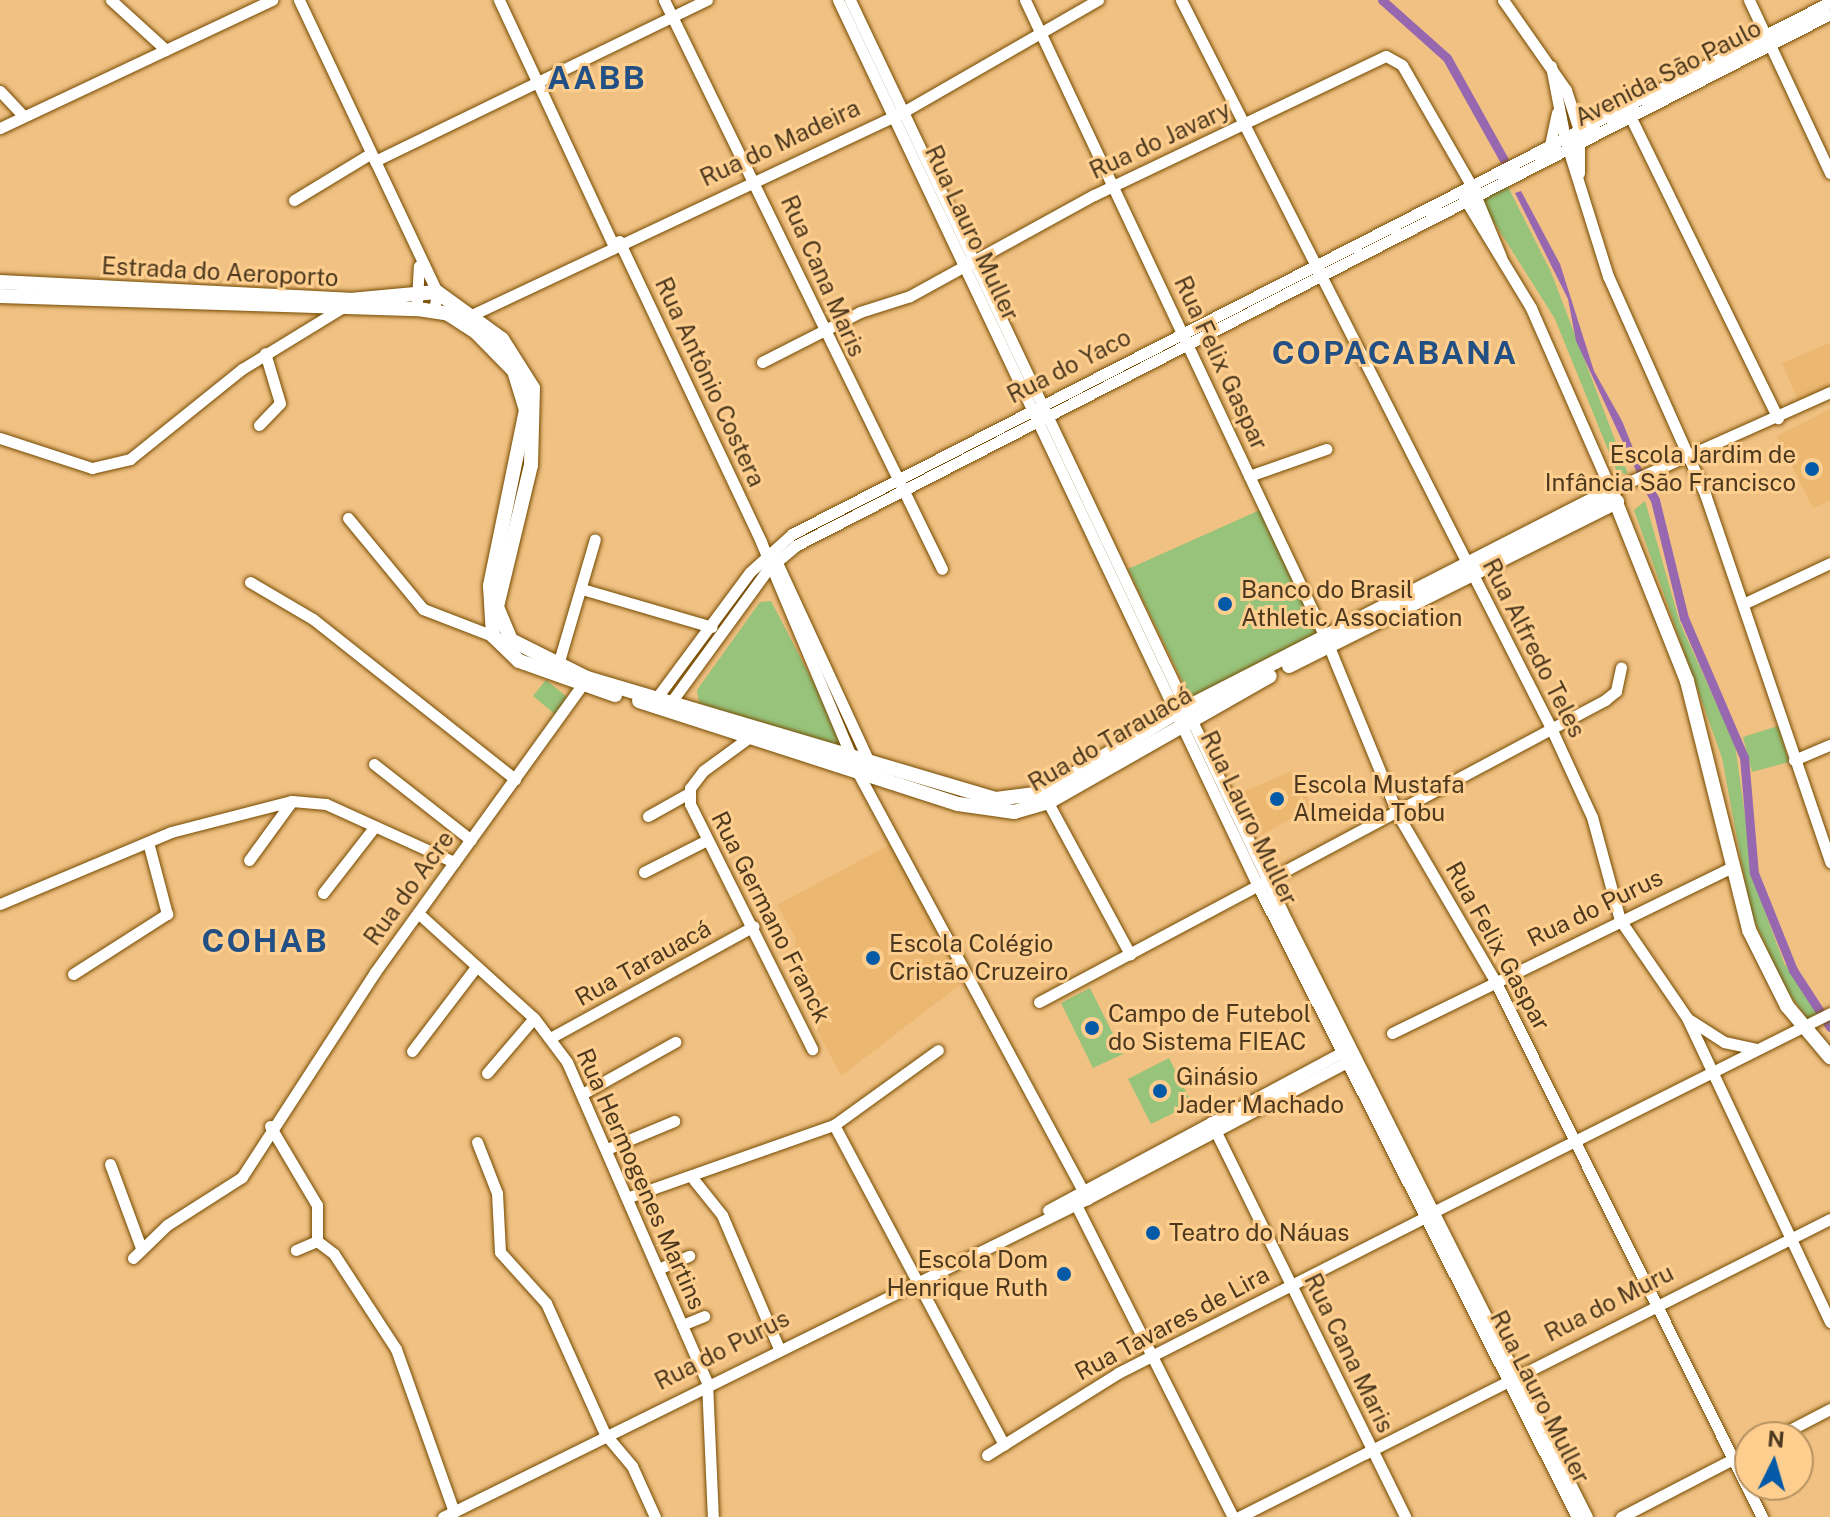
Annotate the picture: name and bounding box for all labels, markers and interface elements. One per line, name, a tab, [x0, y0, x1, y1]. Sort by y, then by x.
street label: Avenida São Paulo	[1570, 14, 1766, 132]
district label: AABB	[547, 59, 647, 97]
street label: Rua do Madeira	[695, 93, 865, 193]
street label: Rua do Javary	[1085, 95, 1235, 185]
street label: Rua Lauro Muller	[919, 141, 1025, 325]
street label: Rua Cana Maris	[775, 191, 871, 361]
street label: Estrada do Aeroporto	[101, 251, 339, 293]
street label: Rua Felix Gaspar	[1168, 271, 1274, 455]
street label: Rua Antônio Costera	[649, 273, 771, 491]
street label: Rua do Yaco	[1002, 322, 1136, 410]
district label: COPACABANA	[1272, 334, 1518, 372]
place label: Escola Jardim de Infância São Francisco	[1545, 441, 1796, 497]
marker: Escola Jardim de Infância São Francisco	[1803, 460, 1821, 478]
street label: Rua Alfredo Teles	[1476, 554, 1592, 742]
place label: Banco do Brasil Athletic Association	[1241, 576, 1463, 632]
marker: Banco do Brasil Athletic Association	[1216, 595, 1234, 613]
street label: Rua do Tarauacá	[1023, 680, 1197, 798]
street label: Rua Lauro Muller	[1194, 726, 1304, 910]
place label: Escola Mustafa Almeida Tobu	[1293, 771, 1465, 827]
marker: Escola Mustafa Almeida Tobu	[1268, 790, 1286, 808]
street label: Rua Germano Franck	[705, 806, 837, 1028]
street label: Rua do Acre	[358, 825, 460, 951]
street label: Rua Felix Gaspar	[1440, 856, 1556, 1036]
street label: Rua do Purus	[1522, 863, 1668, 953]
street label: Rua Tarauacá	[570, 914, 716, 1012]
district label: COHAB	[201, 922, 329, 960]
place label: Escola Colégio Cristão Cruzeiro	[889, 930, 1068, 986]
marker: Escola Colégio Cristão Cruzeiro	[864, 949, 882, 967]
place label: Campo de Futebol do Sistema FIEAC	[1108, 1000, 1312, 1056]
marker: Campo de Futebol do Sistema FIEAC	[1083, 1019, 1101, 1037]
street label: Rua Hermogenes Martins	[570, 1044, 712, 1314]
place label: Ginásio Jader Machado	[1176, 1063, 1344, 1119]
marker: Ginásio Jader Machado	[1151, 1082, 1169, 1100]
place label: Teatro do Náuas	[1169, 1219, 1350, 1247]
marker: Teatro do Náuas	[1144, 1224, 1162, 1242]
place label: Escola Dom Henrique Ruth	[886, 1246, 1048, 1302]
street label: Rua do Muru	[1539, 1258, 1679, 1348]
street label: Rua Tavares de Lira	[1070, 1259, 1274, 1387]
marker: Escola Dom Henrique Ruth	[1055, 1265, 1073, 1283]
street label: Rua Cana Maris	[1298, 1269, 1400, 1437]
street label: Rua do Purus	[650, 1304, 794, 1396]
street label: Rua Lauro Muller	[1484, 1306, 1596, 1488]
north arrow	[1734, 1421, 1814, 1501]
text: N	[1766, 1425, 1786, 1453]

